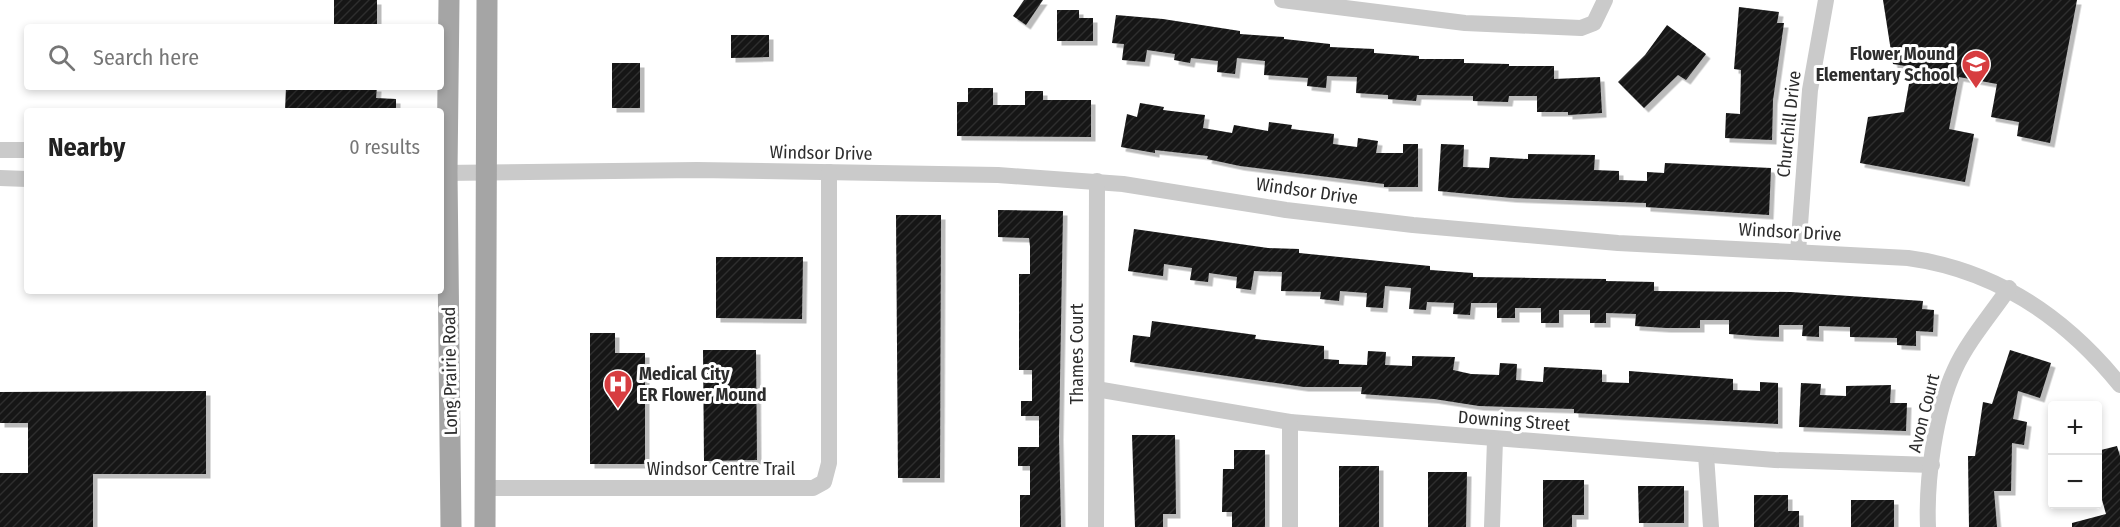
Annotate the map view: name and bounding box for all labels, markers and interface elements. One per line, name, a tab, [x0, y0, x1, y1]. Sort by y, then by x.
search box	[24, 24, 444, 90]
icon: search	[45, 41, 78, 74]
place label: Flower Mound Elementary School	[1816, 43, 1955, 86]
text: Search here	[93, 44, 199, 71]
school or university icon: Flower Mound Elementary School	[1960, 48, 1992, 90]
street label: Churchill Drive	[1772, 69, 1806, 178]
text: Nearby	[48, 132, 125, 163]
text: 0 results	[349, 135, 420, 159]
street label: Windsor Drive	[769, 141, 873, 165]
street label: Windsor Drive	[1255, 173, 1360, 209]
street label: Windsor Drive	[1738, 218, 1842, 246]
street label: Thames Court	[1066, 303, 1088, 405]
street label: Long Prairie Road	[438, 307, 462, 435]
place label: Medical City ER Flower Mound	[639, 363, 767, 406]
hospital icon: Medical City ER Flower Mound	[602, 368, 634, 410]
street label: Avon Court	[1904, 371, 1944, 455]
map controls	[2048, 401, 2102, 509]
button: +	[2048, 401, 2102, 455]
street label: Downing Street	[1457, 406, 1571, 436]
button: −	[2048, 455, 2102, 509]
street label: Windsor Centre Trail	[647, 458, 795, 480]

